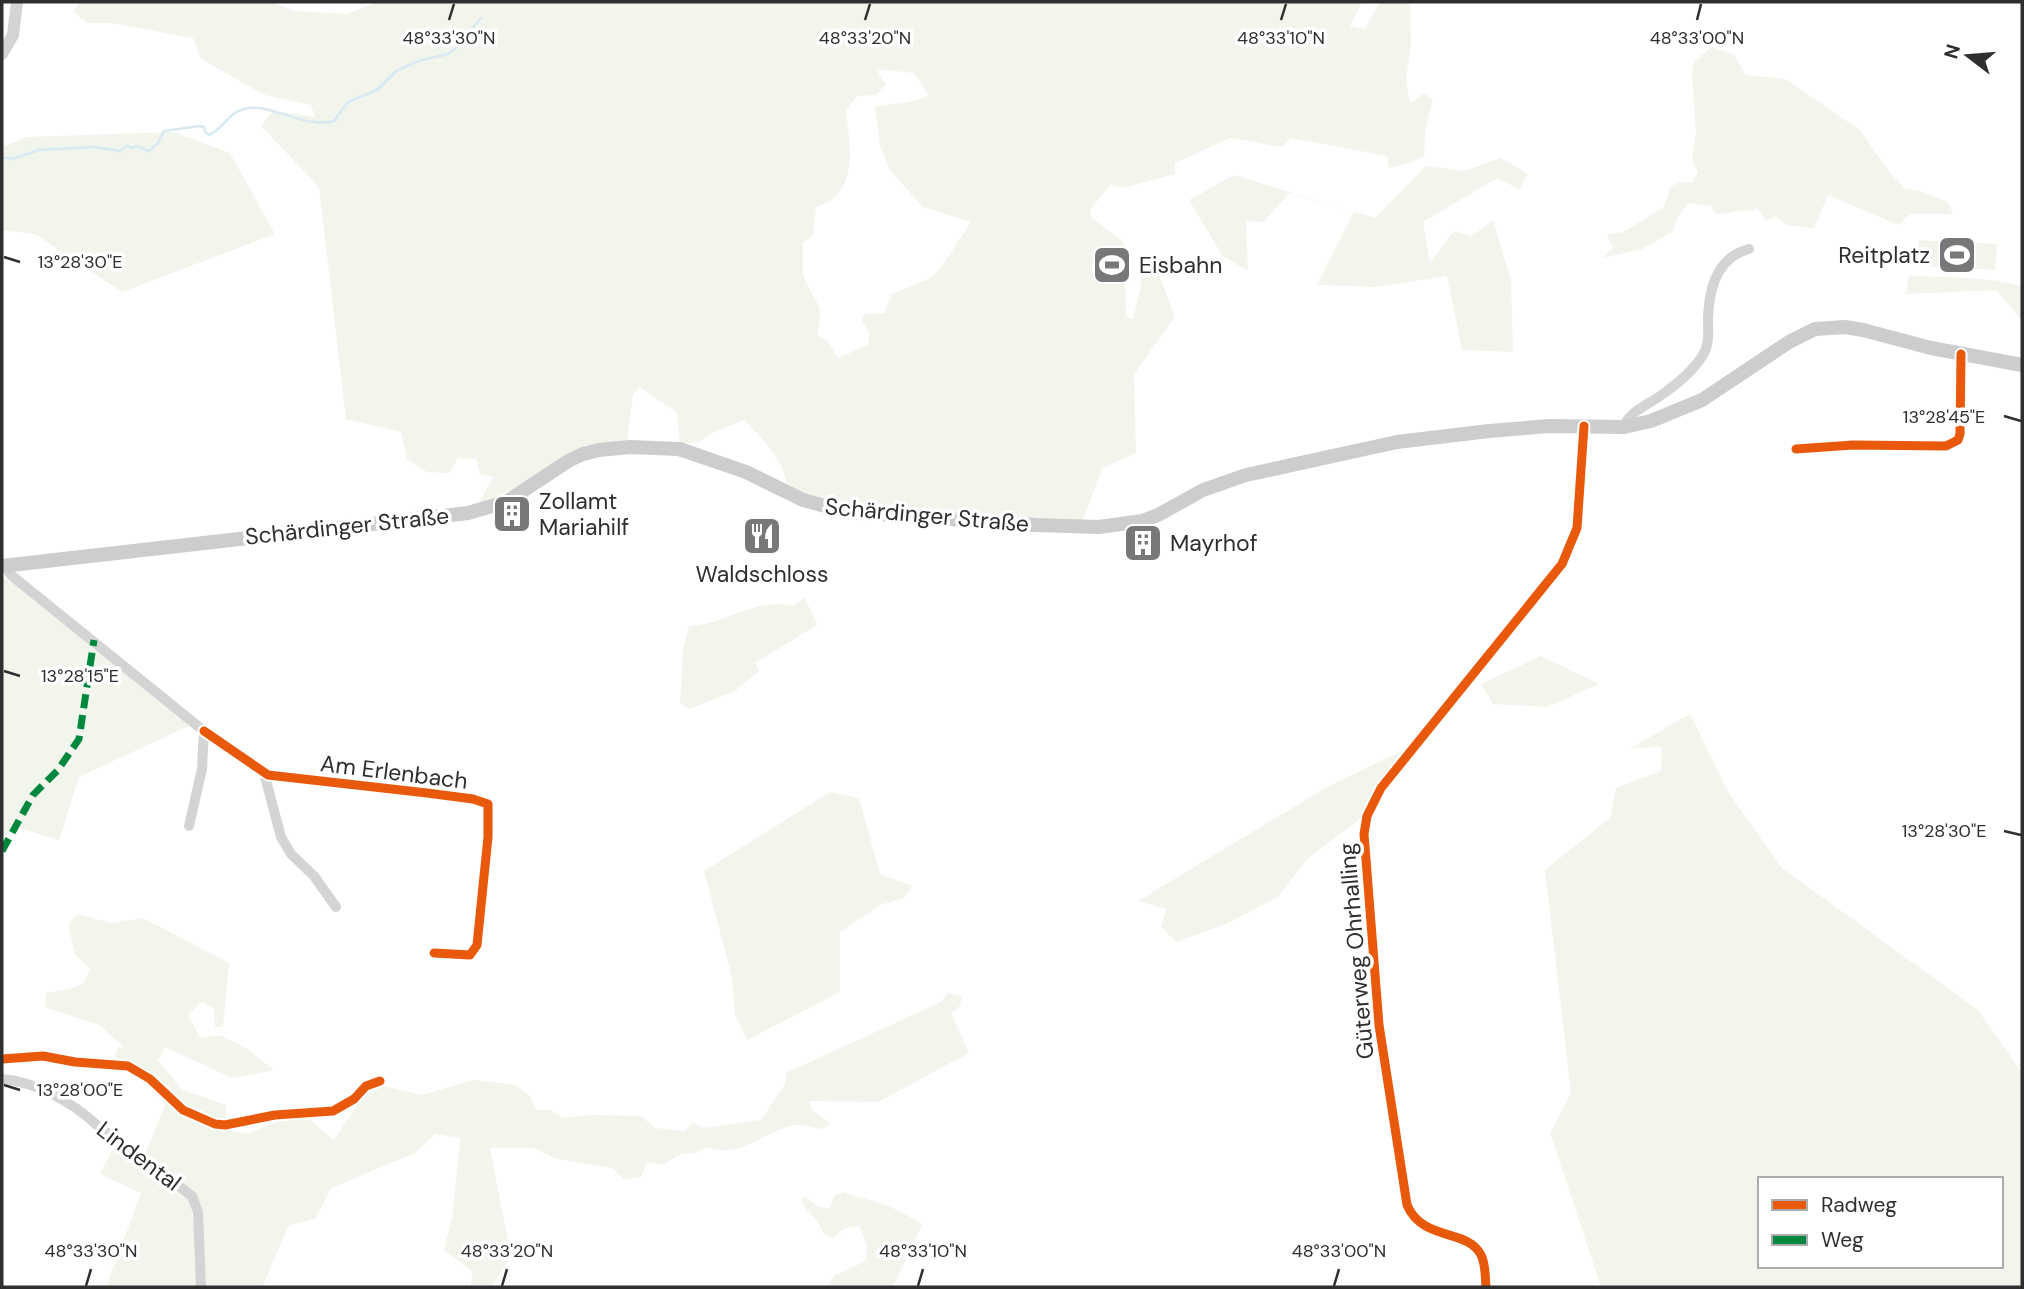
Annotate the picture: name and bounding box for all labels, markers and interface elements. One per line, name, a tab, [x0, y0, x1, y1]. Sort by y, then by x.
north arrow	[1933, 21, 2003, 91]
text: 48°33'30"N	[403, 26, 495, 50]
text: 48°33'20"N	[819, 26, 911, 50]
text: 48°33'10"N	[1237, 26, 1325, 50]
text: 48°33'00"N	[1650, 26, 1744, 50]
text: N	[1938, 41, 1966, 62]
sports icon: Reitplatz	[1936, 234, 1978, 276]
place label: Reitplatz	[1838, 240, 1930, 270]
sports icon: Eisbahn	[1091, 244, 1133, 286]
text: 13°28'30"E	[38, 250, 122, 274]
place label: Eisbahn	[1139, 250, 1222, 280]
text: 13°28'45"E	[1903, 405, 1985, 429]
place label: Zollamt Mariahilf	[539, 486, 629, 542]
street label: Schärdinger Straße	[824, 491, 1030, 539]
building icon: Zollamt Mariahilf	[491, 493, 533, 535]
street label: Schärdinger Straße	[244, 500, 450, 552]
restaurant icon: Waldschloss	[741, 515, 783, 557]
building icon: Mayrhof	[1122, 522, 1164, 564]
place label: Mayrhof	[1170, 528, 1258, 558]
place label: Waldschloss	[696, 559, 829, 589]
text: 13°28'15"E	[41, 664, 119, 688]
street label: Am Erlenbach	[319, 748, 469, 796]
text: 13°28'30"E	[1902, 819, 1986, 843]
street label: Güterweg Ohrhalling	[1332, 841, 1380, 1060]
text: 13°28'00"E	[37, 1078, 123, 1102]
street label: Lindental	[91, 1114, 187, 1198]
legend	[1758, 1177, 2003, 1268]
text: Radweg	[1821, 1191, 1897, 1219]
text: Weg	[1821, 1226, 1864, 1254]
text: 48°33'30"N	[45, 1239, 137, 1263]
text: 48°33'20"N	[461, 1239, 553, 1263]
text: 48°33'10"N	[879, 1239, 967, 1263]
text: 48°33'00"N	[1292, 1239, 1386, 1263]

